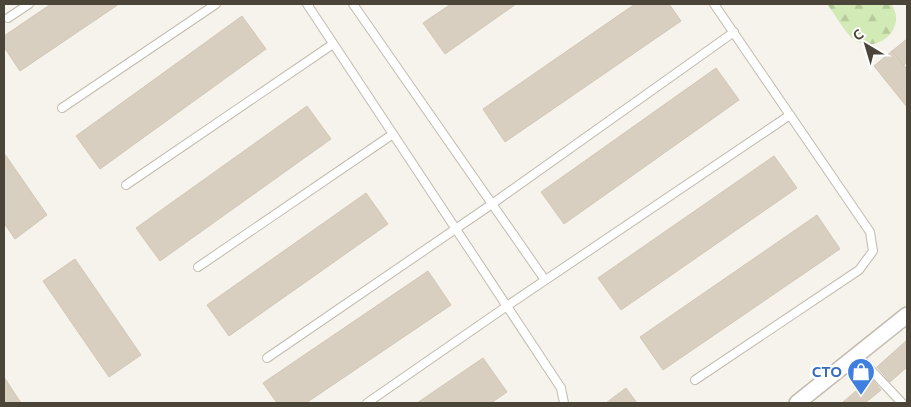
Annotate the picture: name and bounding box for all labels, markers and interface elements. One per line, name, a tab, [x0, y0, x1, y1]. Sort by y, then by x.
north arrow	[841, 20, 891, 70]
text: С	[850, 26, 866, 44]
shop icon: СТО	[846, 357, 876, 396]
place label: СТО	[812, 363, 842, 380]

